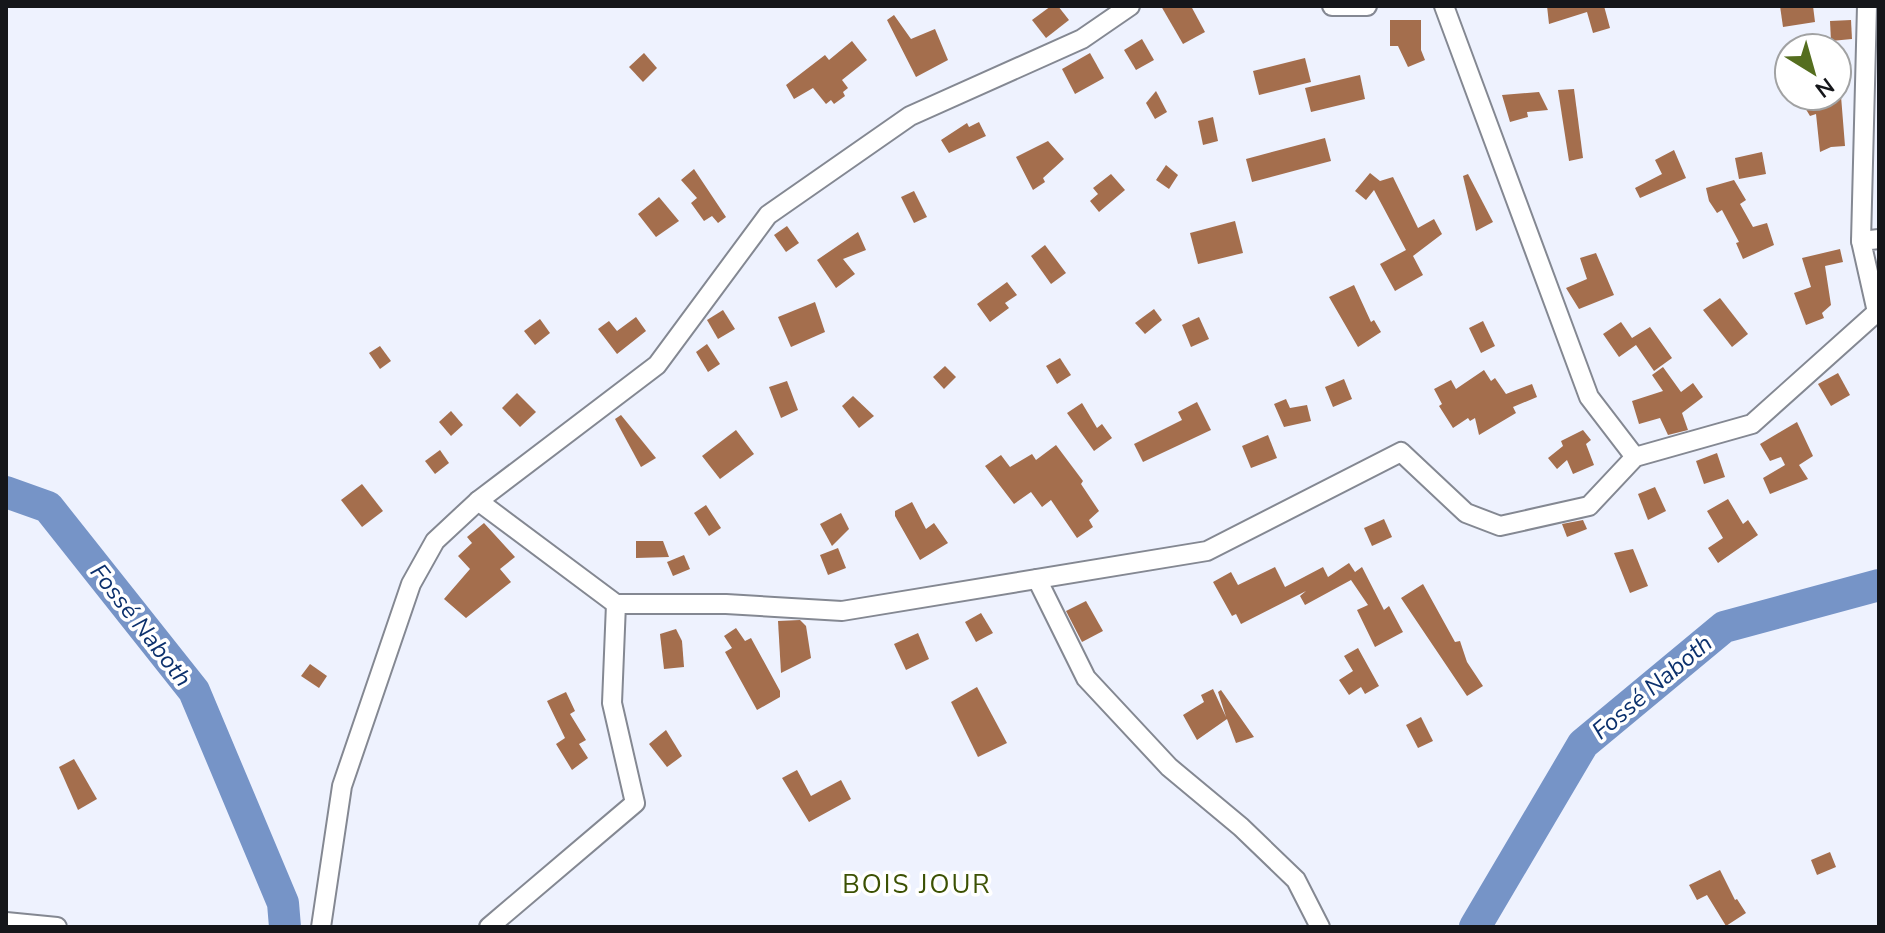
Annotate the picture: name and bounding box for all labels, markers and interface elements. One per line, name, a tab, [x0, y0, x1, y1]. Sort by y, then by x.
north arrow	[1773, 32, 1853, 112]
text: N	[1809, 70, 1840, 104]
water label: Fossé Naboth	[83, 557, 199, 693]
water label: Fossé Naboth	[1585, 627, 1719, 747]
district label: BOIS JOUR	[842, 867, 992, 902]

